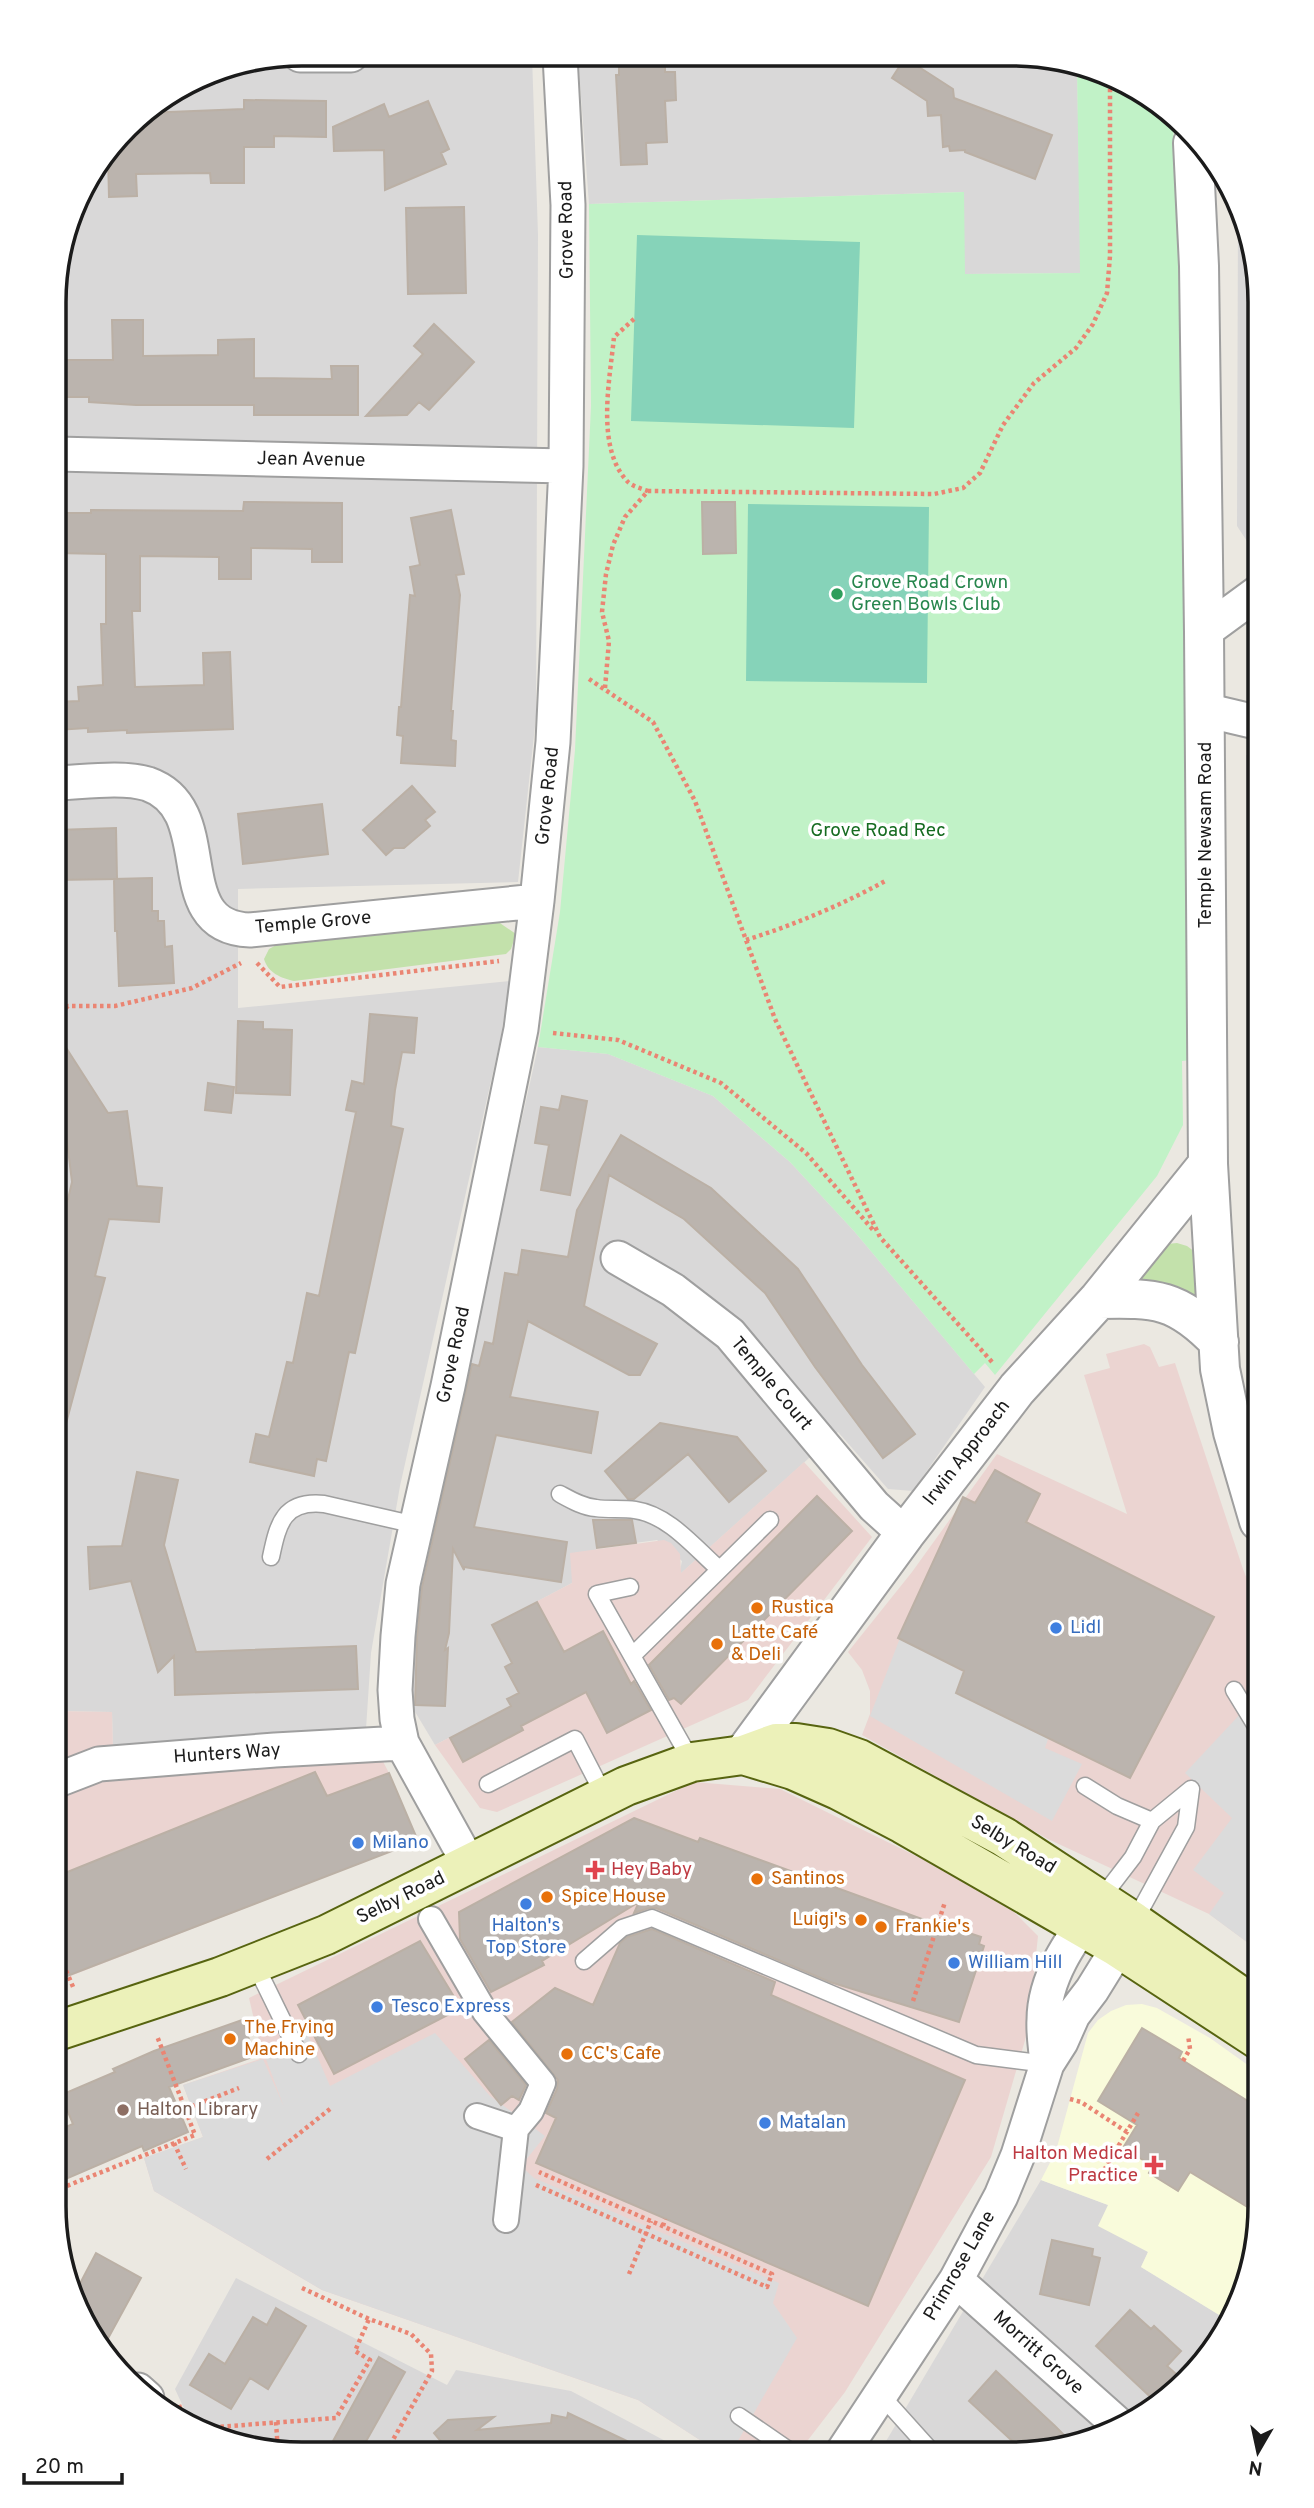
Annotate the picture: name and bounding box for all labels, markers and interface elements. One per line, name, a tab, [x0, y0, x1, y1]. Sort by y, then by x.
street label: Grove Road	[554, 180, 580, 280]
street label: Jean Avenue	[256, 447, 366, 473]
place label: Grove Road Crown Green Bowls Club	[851, 571, 1008, 617]
marker: Grove Road Crown Green Bowls Club	[829, 586, 845, 602]
street label: Temple Newsam Road	[1194, 741, 1218, 929]
street label: Grove Road	[531, 746, 565, 846]
park label: Grove Road Rec	[810, 819, 946, 843]
street label: Temple Grove	[254, 906, 372, 940]
street label: Grove Road	[432, 1304, 476, 1406]
street label: Temple Court	[725, 1332, 817, 1436]
street label: Irwin Approach	[918, 1395, 1016, 1511]
place label: Rustica	[771, 1596, 834, 1620]
marker: Rustica	[749, 1600, 765, 1616]
place label: Lidl	[1070, 1616, 1101, 1640]
marker: Lidl	[1048, 1620, 1064, 1636]
place label: Latte Café & Deli	[731, 1621, 818, 1667]
marker: Latte Café & Deli	[709, 1636, 725, 1652]
street label: Hunters Way	[172, 1738, 282, 1770]
street label: Selby Road	[966, 1810, 1060, 1880]
place label: Milano	[372, 1831, 429, 1855]
marker: Milano	[350, 1835, 366, 1851]
place label: Hey Baby	[611, 1858, 692, 1882]
marker: Hey Baby	[585, 1860, 605, 1880]
street label: Selby Road	[353, 1866, 449, 1930]
place label: Santinos	[771, 1867, 845, 1891]
marker: Santinos	[749, 1871, 765, 1887]
place label: Spice House	[561, 1885, 666, 1909]
marker: Spice House	[539, 1889, 555, 1905]
marker: Halton's Top Store	[518, 1896, 534, 1912]
place label: Luigi's	[792, 1908, 847, 1932]
marker: Luigi's	[853, 1912, 869, 1928]
place label: Halton's Top Store	[486, 1914, 566, 1960]
place label: Frankie's	[895, 1915, 970, 1939]
marker: Frankie's	[873, 1919, 889, 1935]
place label: William Hill	[968, 1951, 1062, 1975]
marker: William Hill	[946, 1955, 962, 1971]
place label: Tesco Express	[391, 1995, 511, 2019]
marker: Tesco Express	[369, 1999, 385, 2015]
place label: The Frying Machine	[244, 2016, 334, 2062]
marker: The Frying Machine	[222, 2031, 238, 2047]
place label: CC's Cafe	[581, 2042, 661, 2066]
marker: CC's Cafe	[559, 2046, 575, 2062]
place label: Halton Library	[137, 2098, 258, 2122]
marker: Halton Library	[115, 2102, 131, 2118]
place label: Matalan	[779, 2111, 846, 2135]
marker: Matalan	[757, 2115, 773, 2131]
place label: Halton Medical Practice	[1012, 2142, 1138, 2188]
marker: Halton Medical Practice	[1144, 2155, 1164, 2175]
street label: Primrose Lane	[919, 2207, 1001, 2325]
street label: Morritt Grove	[988, 2306, 1088, 2400]
north arrow	[1223, 2417, 1293, 2487]
scale bar	[24, 2442, 122, 2486]
text: 20 m	[35, 2454, 84, 2481]
text: N	[1247, 2454, 1264, 2480]

